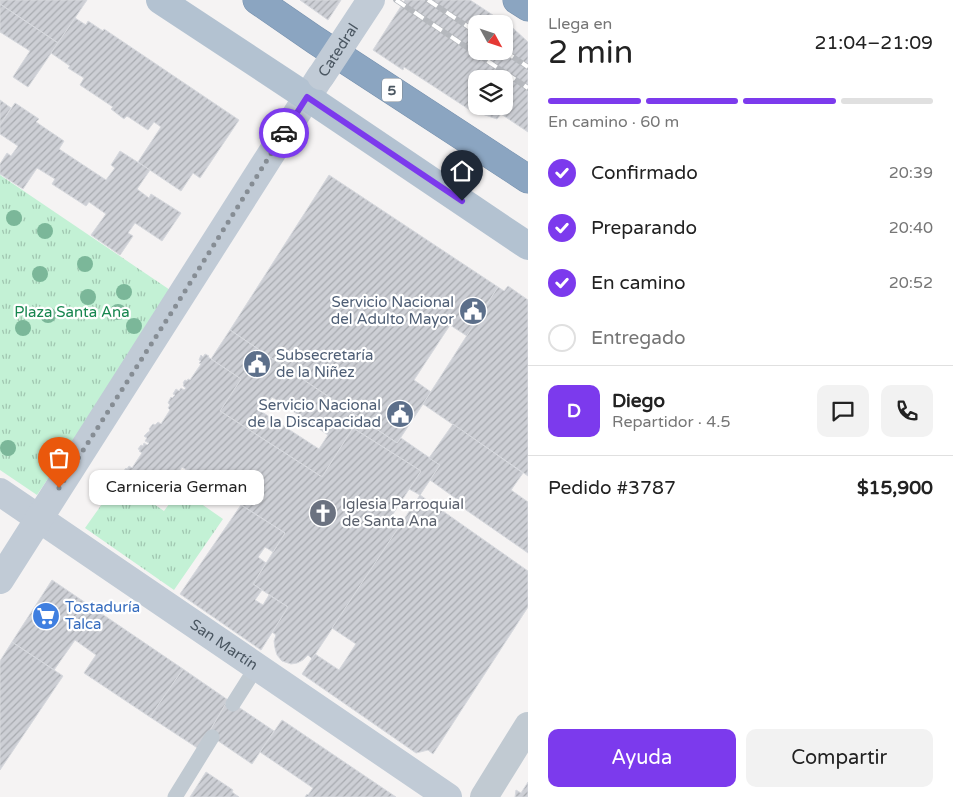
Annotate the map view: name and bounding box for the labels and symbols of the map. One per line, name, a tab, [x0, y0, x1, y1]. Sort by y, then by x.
north arrow	[468, 15, 512, 60]
street label: Catedral	[314, 20, 362, 80]
road number: 5	[382, 78, 402, 102]
courier	[259, 108, 309, 158]
pin	[441, 150, 483, 201]
place label: Servicio Nacional del Adulto Mayor	[331, 293, 454, 328]
public building icon: Servicio Nacional del Adulto Mayor	[458, 296, 488, 326]
park label: Plaza Santa Ana	[14, 303, 130, 321]
place label: Subsecretaría de la Niñez	[276, 346, 373, 381]
public building icon: Subsecretaría de la Niñez	[242, 349, 272, 379]
place label: Servicio Nacional de la Discapacidad	[248, 396, 381, 431]
public building icon: Servicio Nacional de la Discapacidad	[385, 399, 415, 429]
pin	[38, 437, 80, 488]
callout: Carniceria German	[89, 470, 264, 506]
place label: Iglesia Parroquial de Santa Ana	[342, 495, 464, 530]
church icon: Iglesia Parroquial de Santa Ana	[308, 498, 338, 528]
place label: Tostaduría Talca	[65, 598, 140, 633]
supermarket icon: Tostaduría Talca	[31, 601, 61, 631]
street label: San Martín	[187, 615, 261, 674]

